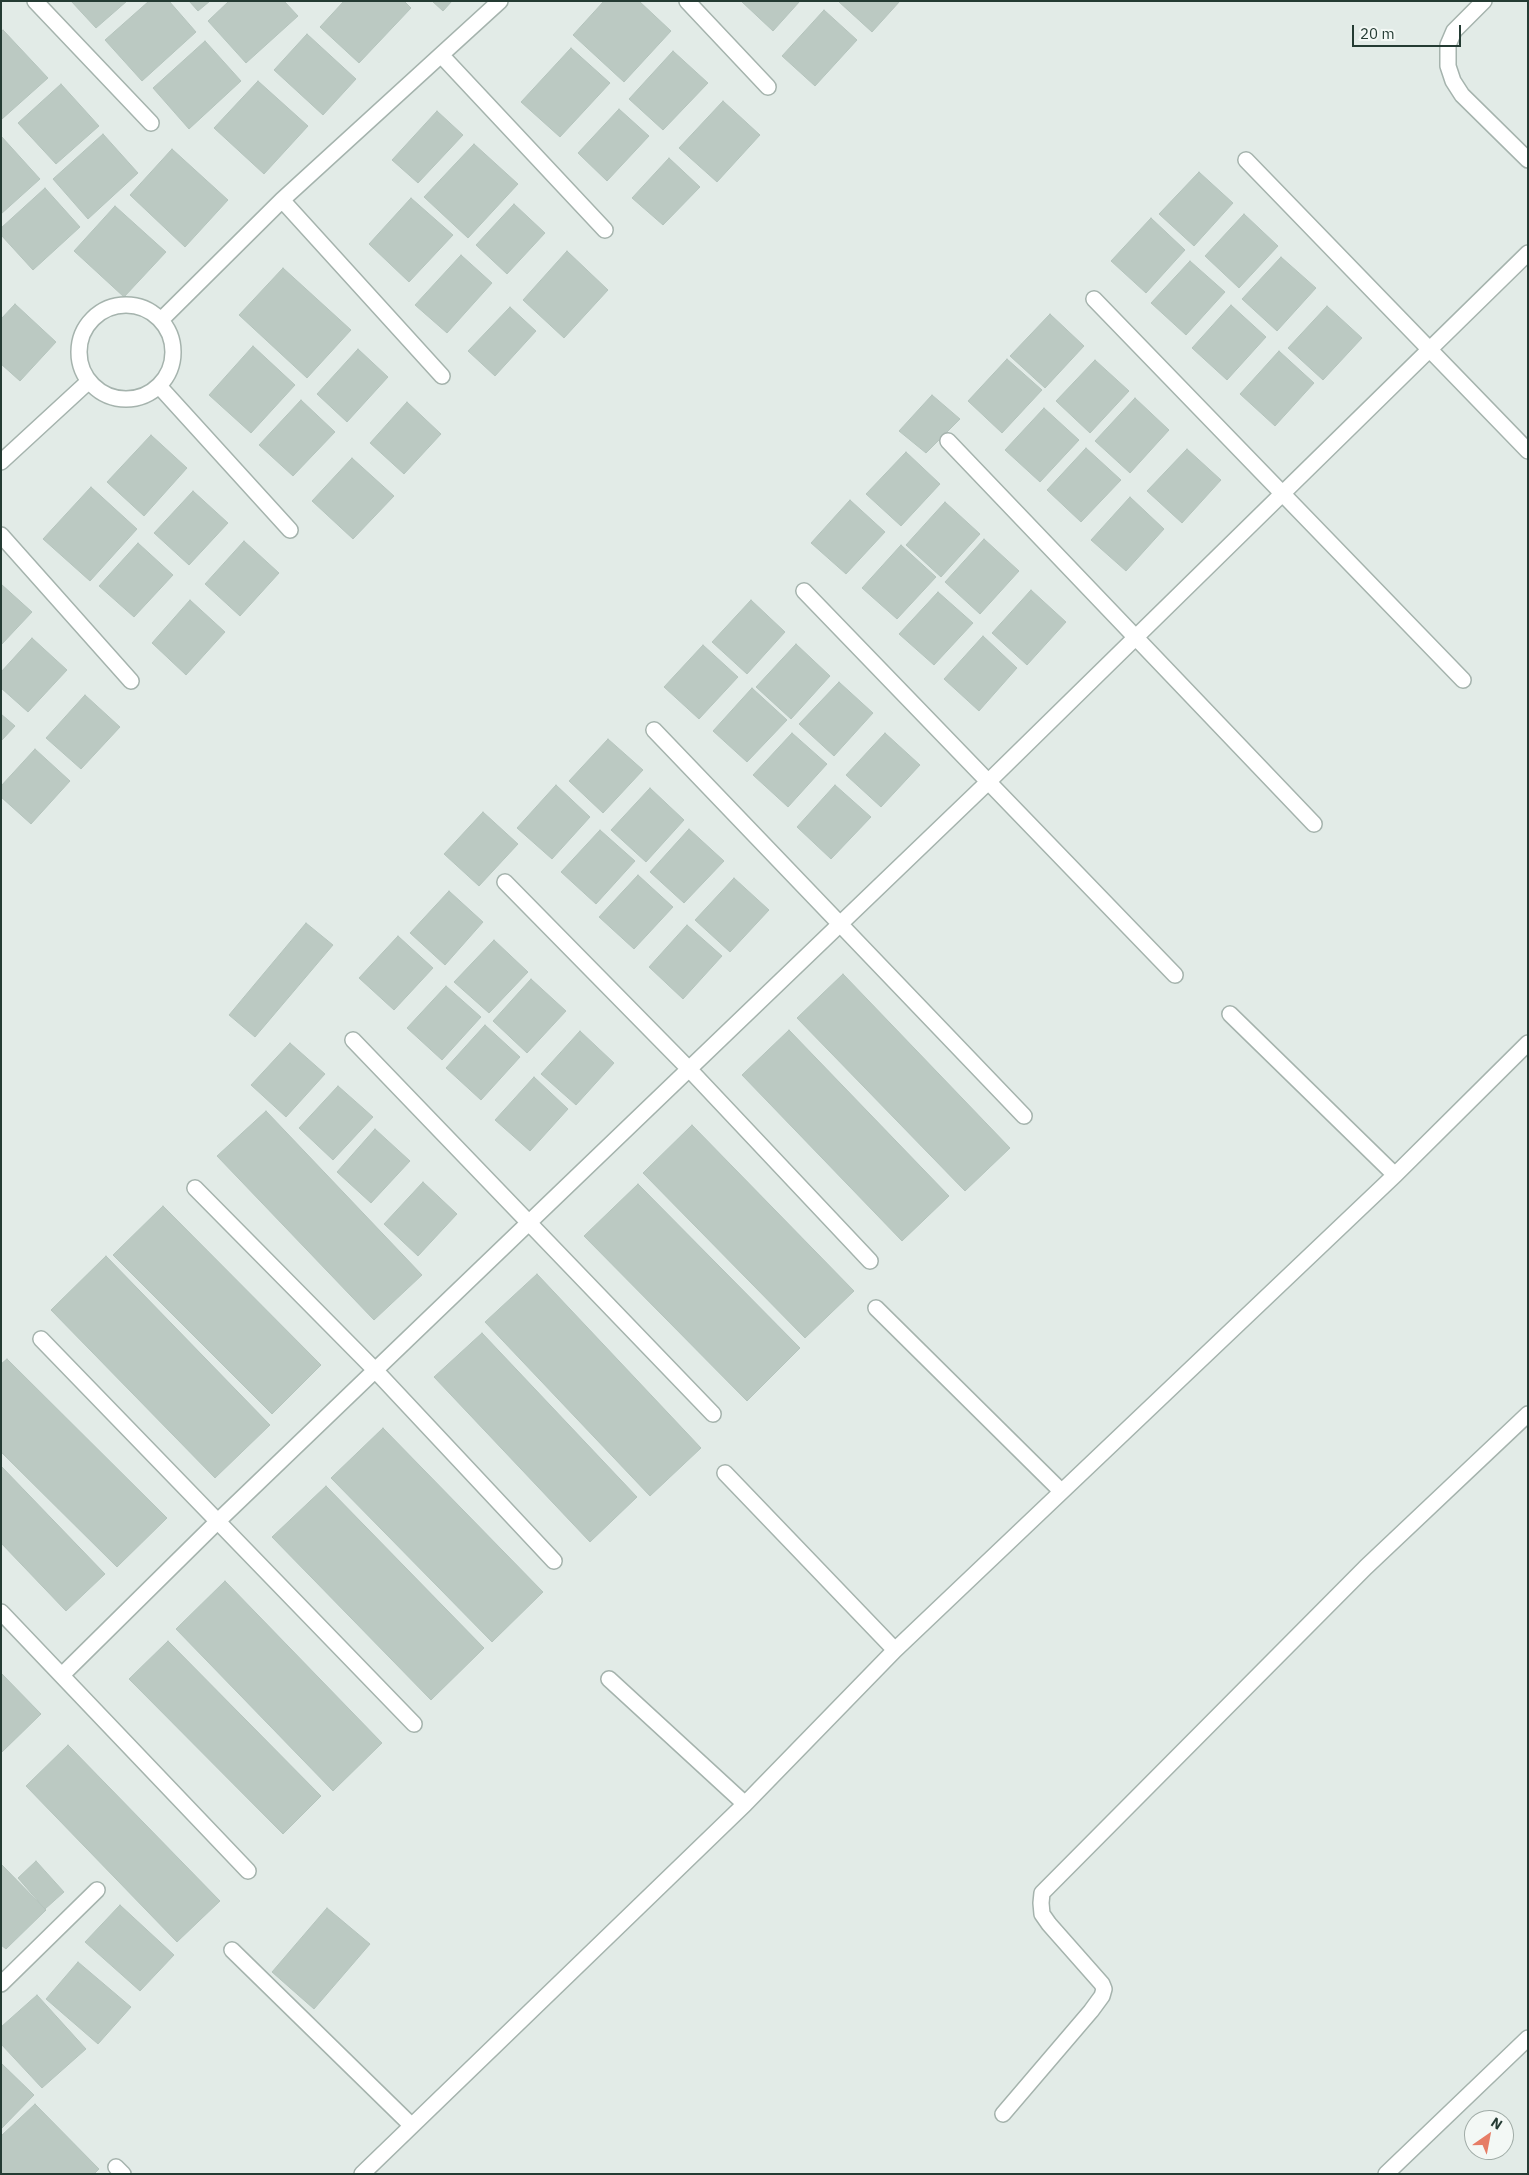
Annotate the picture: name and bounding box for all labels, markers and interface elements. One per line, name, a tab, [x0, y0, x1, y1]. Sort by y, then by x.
scale bar	[1354, 15, 1463, 47]
text: 20 m	[1360, 24, 1395, 43]
north arrow	[1464, 2110, 1514, 2160]
text: N	[1487, 2113, 1506, 2134]

